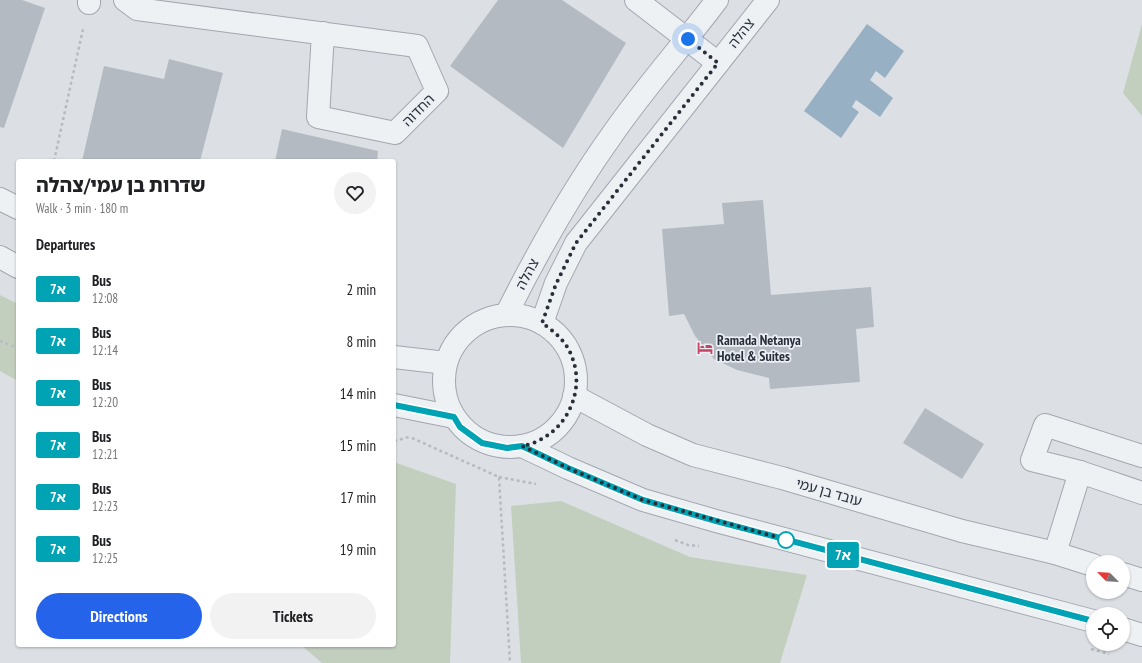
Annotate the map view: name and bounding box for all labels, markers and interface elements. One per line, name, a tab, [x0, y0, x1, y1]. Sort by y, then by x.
street label: צהלה	[724, 14, 758, 51]
your location	[678, 29, 698, 49]
street label: החדוה	[398, 90, 438, 130]
button: heart	[334, 172, 376, 214]
text: שדרות בן עמי/צהלה	[36, 173, 206, 197]
text: Walk · 3 min · 180 m	[36, 200, 128, 217]
text: Departures	[36, 235, 95, 254]
street label: צהלה	[511, 255, 543, 293]
text: Bus	[92, 271, 111, 290]
text: 7א	[50, 280, 66, 298]
text: 2 min	[346, 280, 376, 299]
text: 12:08	[92, 290, 118, 307]
text: Bus	[92, 323, 111, 342]
place label: Ramada Netanya Hotel & Suites	[717, 331, 801, 365]
text: 7א	[50, 332, 66, 350]
text: 8 min	[346, 332, 376, 351]
hotel icon: Ramada Netanya Hotel & Suites	[696, 339, 714, 357]
text: 12:14	[92, 342, 118, 359]
text: Bus	[92, 375, 111, 394]
text: 7א	[50, 384, 66, 402]
text: 14 min	[340, 384, 376, 403]
text: 12:20	[92, 394, 118, 411]
text: Bus	[92, 427, 111, 446]
text: 7א	[50, 436, 66, 454]
text: 15 min	[340, 436, 376, 455]
text: 12:21	[92, 446, 118, 463]
street label: עובד בן עמי	[794, 474, 864, 510]
text: Bus	[92, 479, 111, 498]
text: 7א	[50, 488, 66, 506]
text: 17 min	[340, 488, 376, 507]
text: 12:23	[92, 498, 118, 515]
text: Bus	[92, 531, 111, 550]
unlabelled marker	[777, 531, 795, 549]
text: 7א	[50, 540, 66, 558]
text: 19 min	[340, 540, 376, 559]
line badge: 7א	[825, 542, 861, 568]
text: 7א	[835, 546, 851, 564]
text: 12:25	[92, 550, 118, 567]
north arrow	[1086, 555, 1130, 599]
map controls	[1086, 555, 1130, 651]
button: Directions	[36, 593, 202, 639]
button: Tickets	[210, 593, 376, 639]
button: locate	[1086, 607, 1130, 651]

